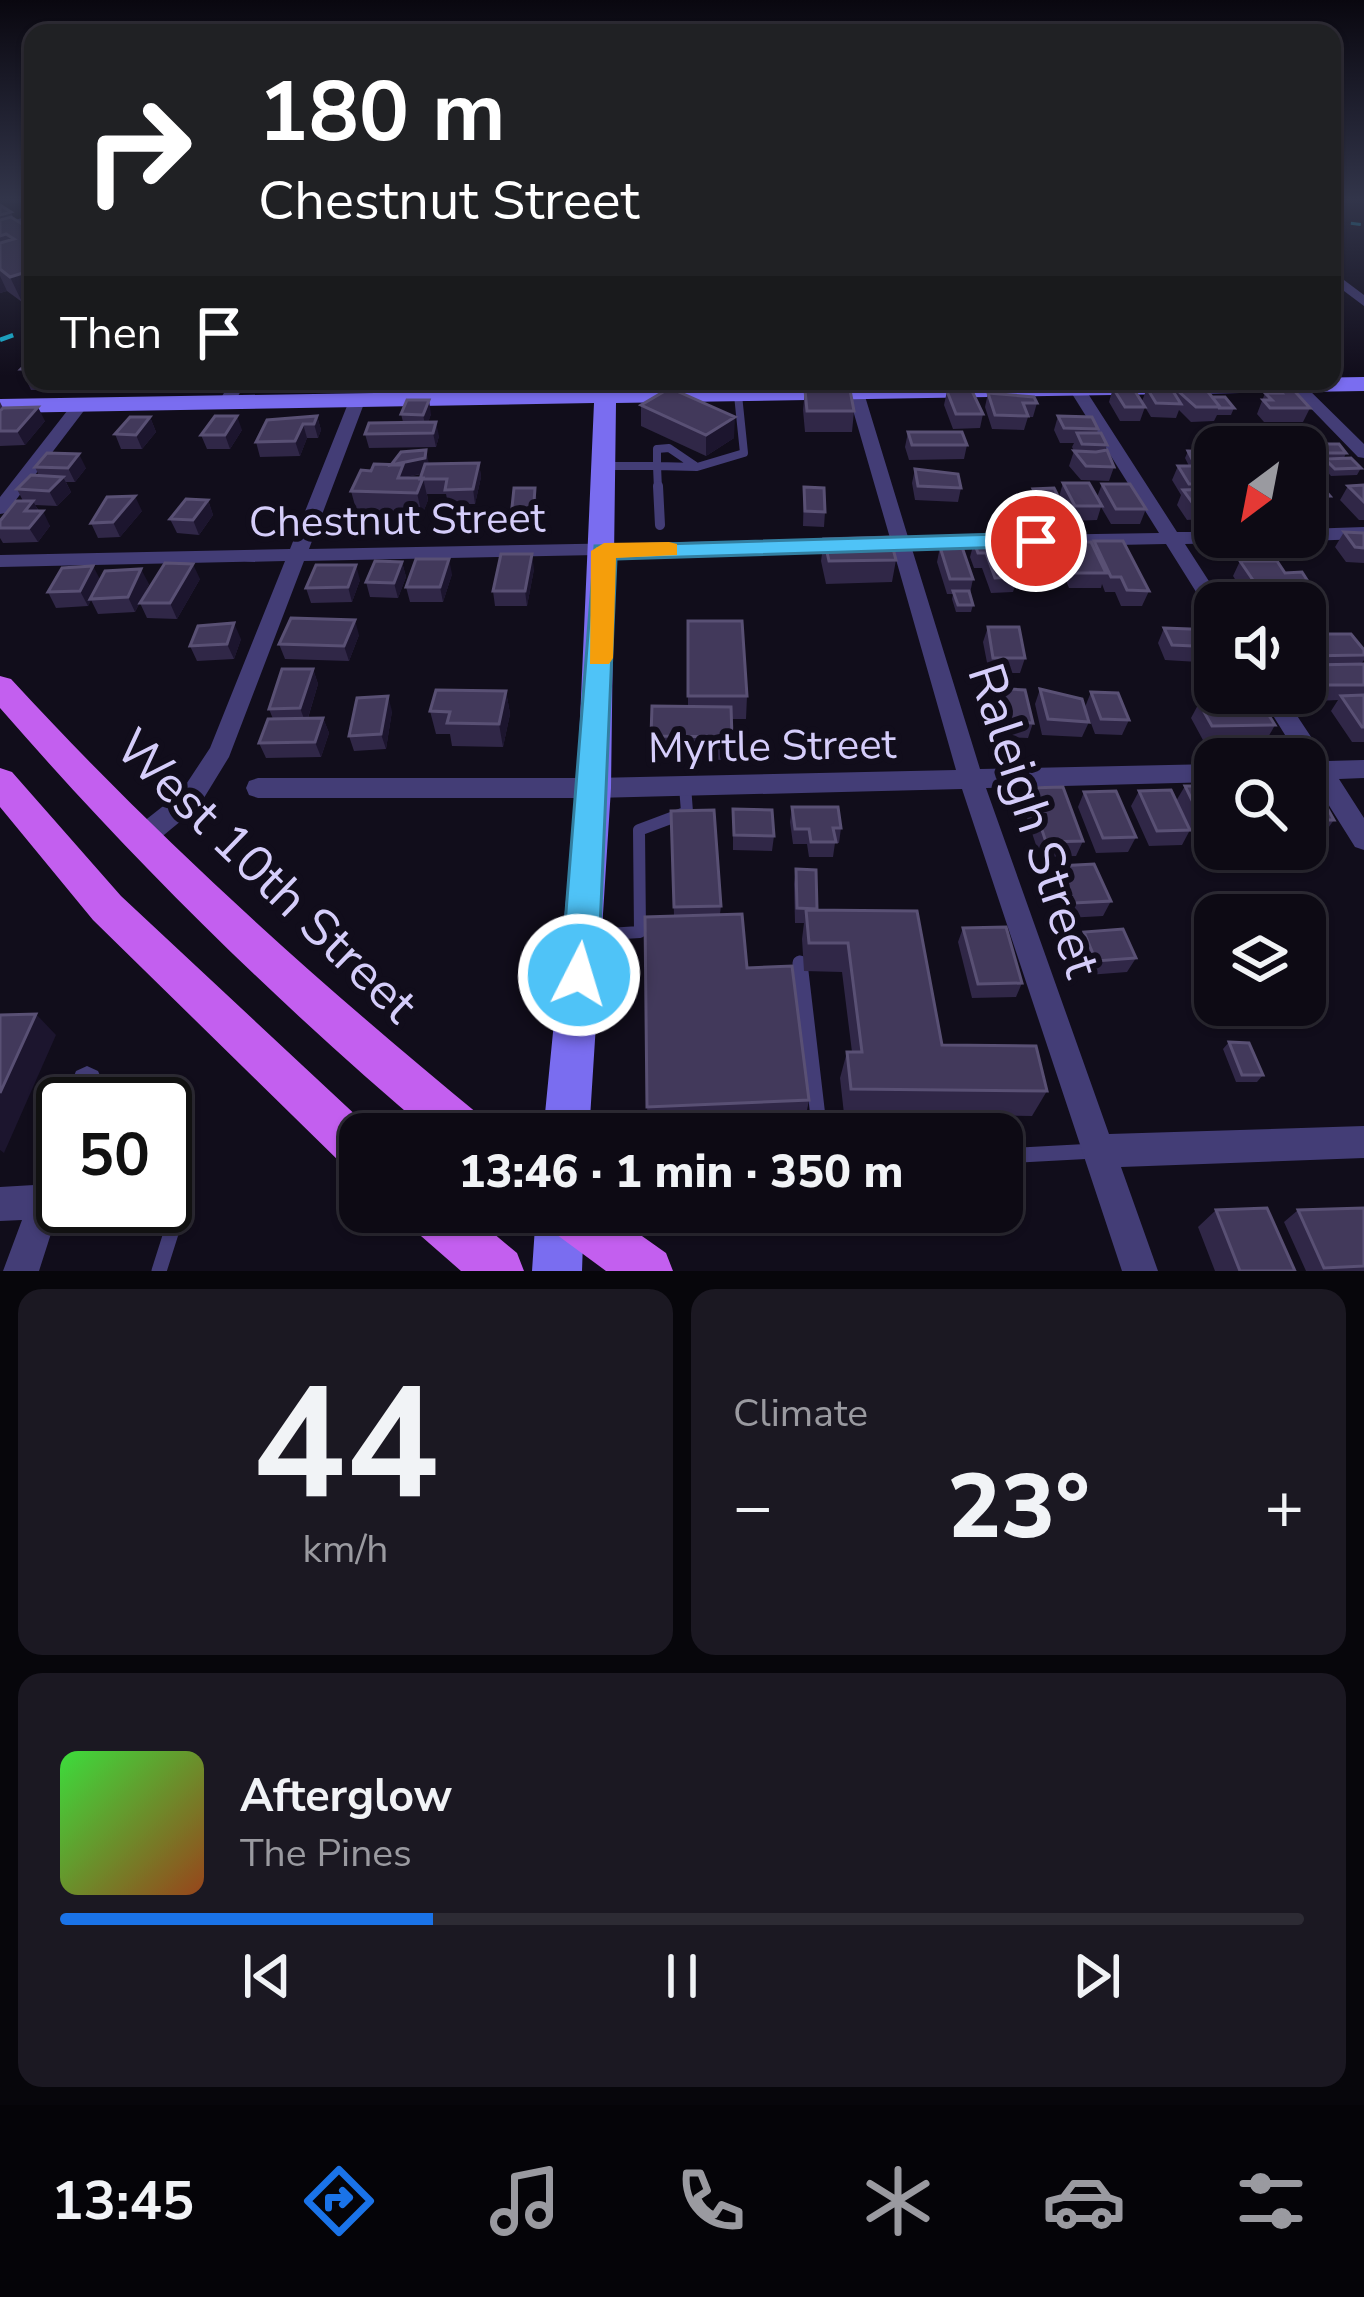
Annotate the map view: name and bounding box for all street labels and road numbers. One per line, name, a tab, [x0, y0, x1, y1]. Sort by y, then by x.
street label: Chestnut Street	[248, 489, 546, 552]
street label: Raleigh Street	[950, 654, 1118, 987]
street label: West 10th Street	[100, 713, 434, 1039]
street label: Myrtle Street	[647, 716, 897, 777]

